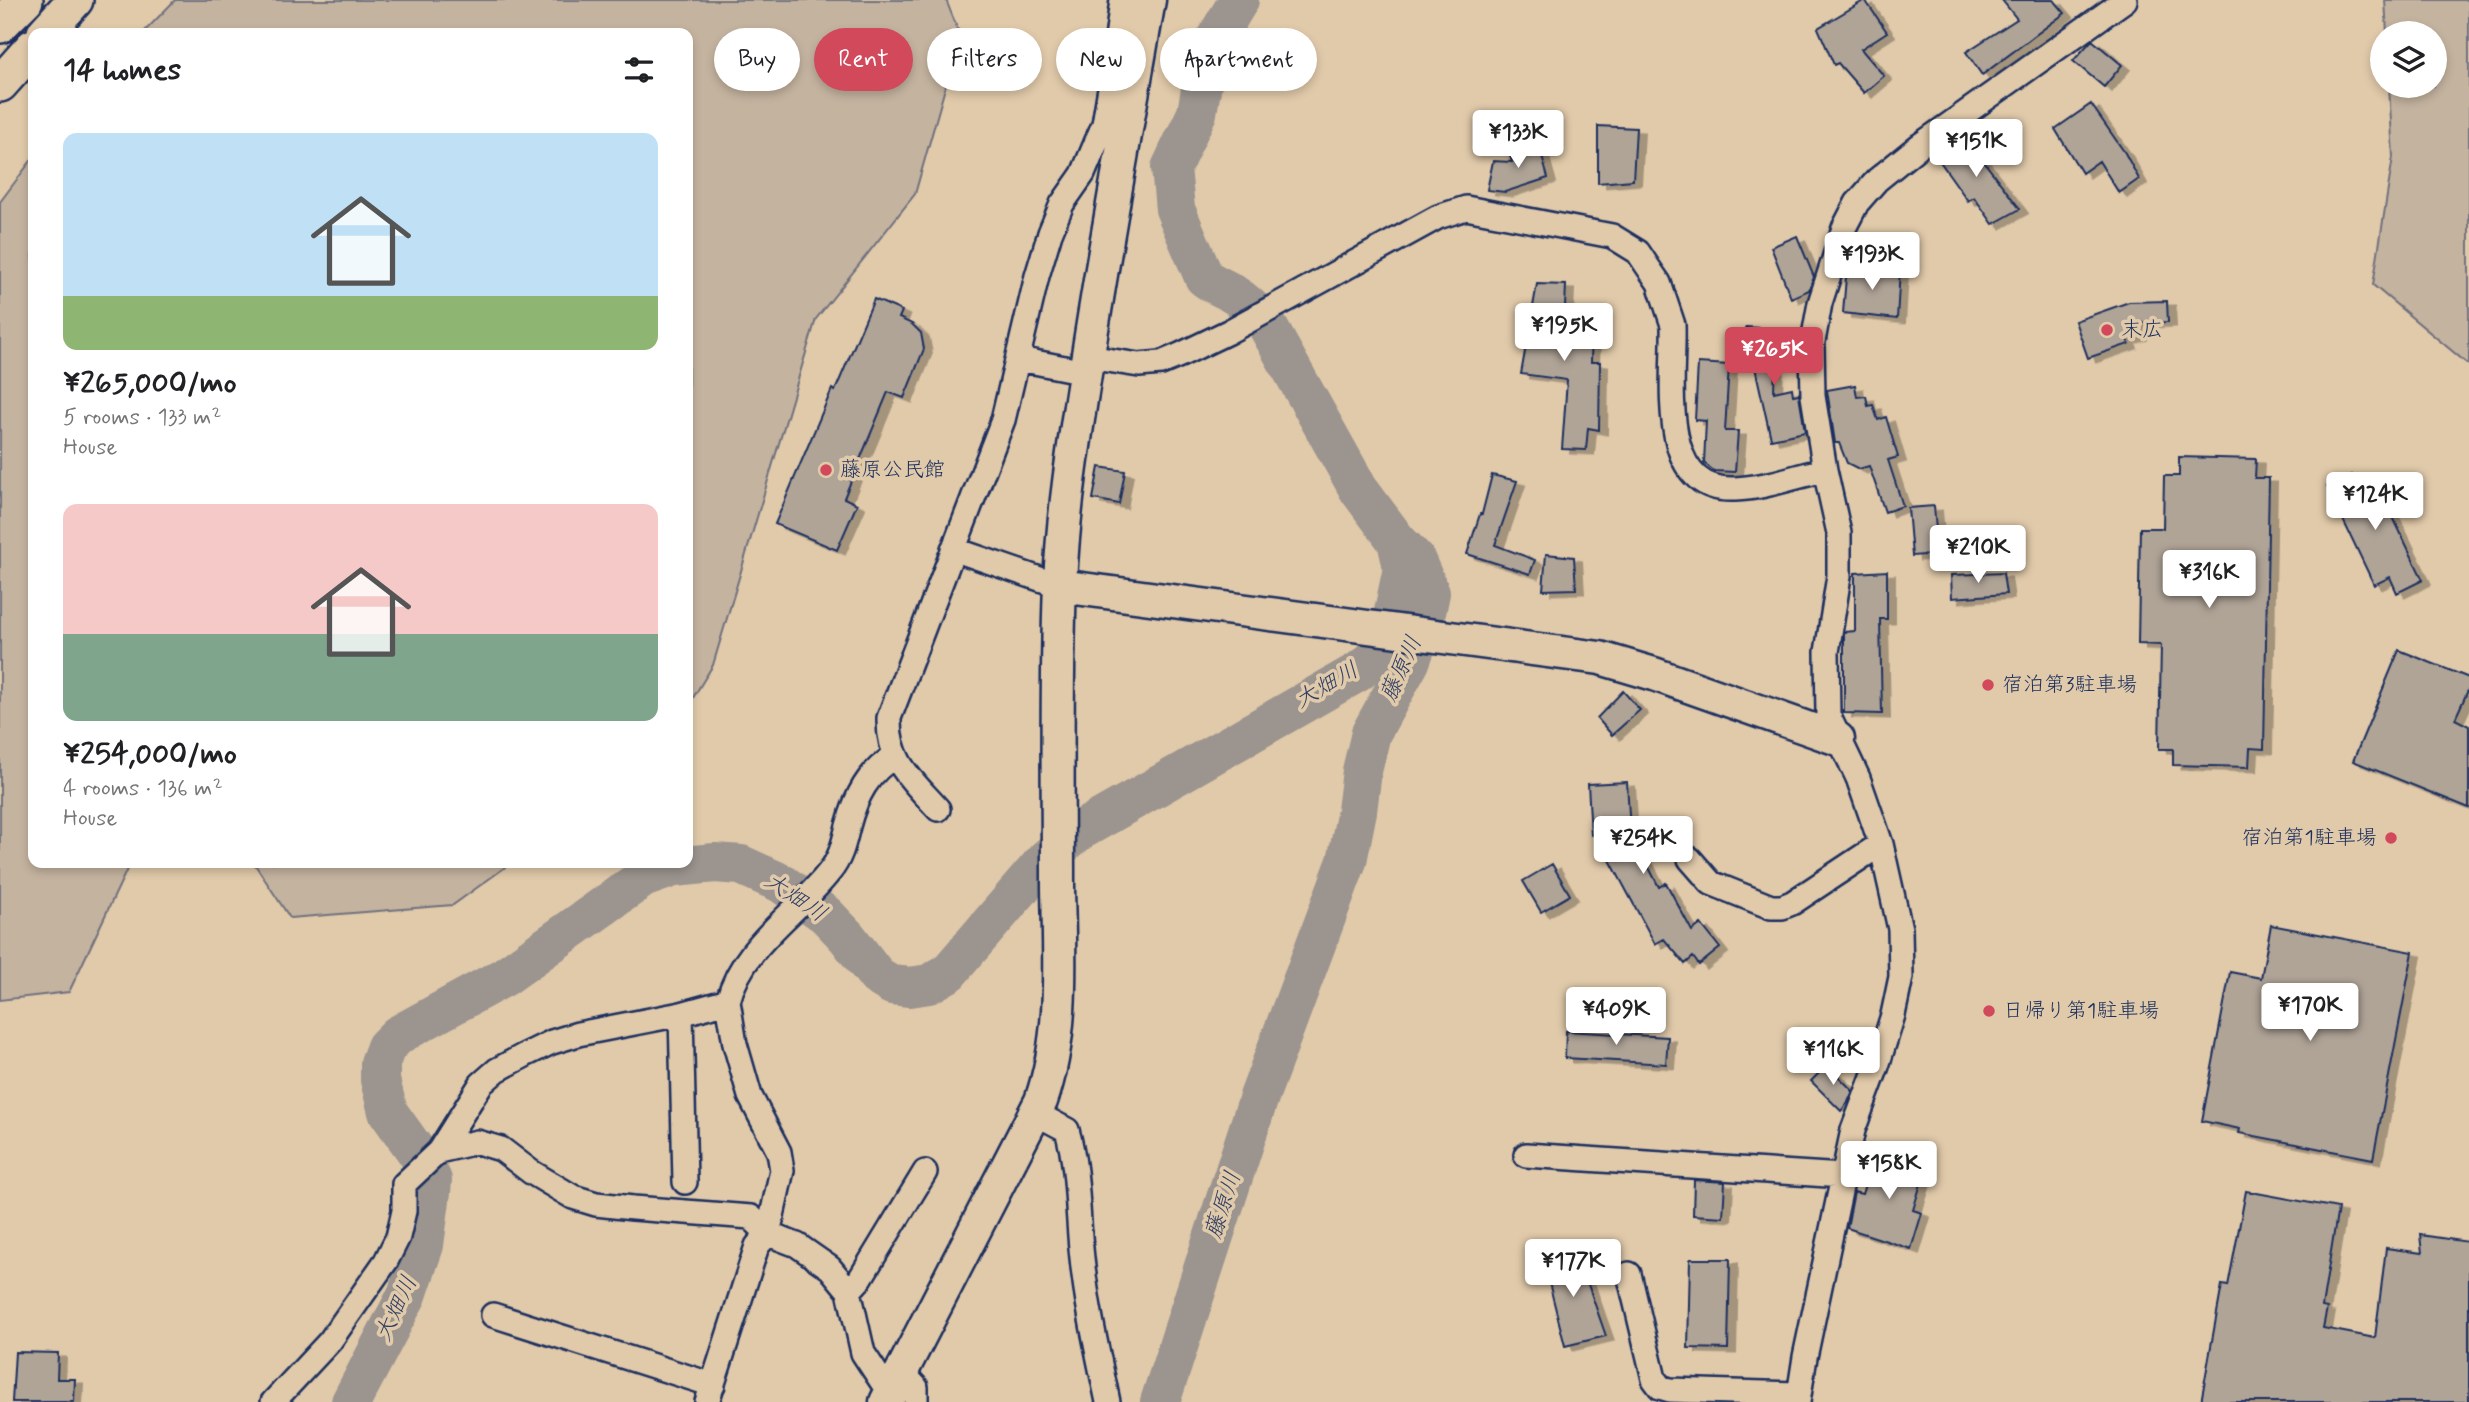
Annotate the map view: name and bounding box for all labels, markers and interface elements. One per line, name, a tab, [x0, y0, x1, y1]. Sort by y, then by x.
map controls	[2370, 21, 2447, 98]
button: layers	[2370, 21, 2447, 98]
chip: Buy	[714, 28, 800, 91]
chip: Rent	[814, 28, 913, 91]
chip: Filters	[927, 28, 1042, 91]
chip: New	[1056, 28, 1146, 91]
chip: Apartment	[1160, 28, 1317, 91]
text: 14 homes	[63, 51, 181, 90]
icon: filters	[620, 51, 658, 89]
pin: ¥133K	[1469, 110, 1567, 170]
text: ¥133K	[1489, 118, 1547, 148]
pin: ¥151K	[1927, 120, 2025, 179]
text: ¥151K	[1946, 127, 2006, 157]
icon: home	[298, 178, 424, 304]
pin: ¥193K	[1823, 232, 1921, 292]
text: ¥193K	[1841, 240, 1903, 270]
pin: ¥195K	[1515, 304, 1613, 363]
text: ¥195K	[1531, 311, 1597, 341]
place label: 末広	[2121, 316, 2163, 344]
marker: 末広	[2099, 322, 2115, 338]
pin: ¥265K	[1725, 328, 1823, 387]
text: ¥265K	[1741, 335, 1807, 365]
text: ¥265,000/mo	[63, 364, 237, 403]
text: 5 rooms · 133 m²	[63, 403, 222, 433]
text: House	[63, 433, 117, 463]
place label: 藤原公民館	[840, 456, 945, 484]
marker: 藤原公民館	[818, 462, 834, 478]
pin: ¥124K	[2326, 472, 2424, 532]
text: ¥124K	[2342, 480, 2408, 510]
pin: ¥210K	[1929, 526, 2027, 585]
text: ¥210K	[1946, 533, 2010, 563]
icon: home	[298, 549, 424, 675]
pin: ¥316K	[2160, 550, 2258, 610]
text: ¥316K	[2179, 558, 2239, 588]
water label: 藤原川	[1374, 631, 1430, 707]
water label: 大畑川	[1290, 656, 1364, 716]
place label: 宿泊第3駐車場	[2002, 671, 2138, 699]
marker: 宿泊第3駐車場	[1980, 677, 1996, 693]
text: ¥254,000/mo	[63, 735, 237, 774]
text: 4 rooms · 136 m²	[63, 774, 223, 804]
text: House	[63, 804, 117, 834]
pin: ¥254K	[1594, 816, 1692, 876]
text: ¥254K	[1610, 824, 1676, 854]
place label: 宿泊第1駐車場	[2242, 824, 2377, 852]
marker: 宿泊第1駐車場	[2383, 830, 2399, 846]
water label: 大畑川	[758, 866, 832, 930]
pin: ¥170K	[2261, 984, 2359, 1043]
pin: ¥409K	[1567, 988, 1665, 1047]
text: ¥170K	[2277, 991, 2343, 1021]
text: ¥409K	[1582, 995, 1650, 1025]
place label: 日帰り第1駐車場	[2003, 997, 2159, 1025]
marker: 日帰り第1駐車場	[1981, 1003, 1997, 1019]
pin: ¥116K	[1784, 1028, 1882, 1087]
text: ¥116K	[1803, 1035, 1863, 1065]
pin: ¥158K	[1840, 1142, 1938, 1201]
text: ¥158K	[1857, 1149, 1921, 1179]
water label: 藤原川	[1199, 1168, 1249, 1242]
pin: ¥177K	[1524, 1240, 1622, 1299]
text: ¥177K	[1541, 1247, 1605, 1277]
water label: 大畑川	[369, 1271, 425, 1347]

